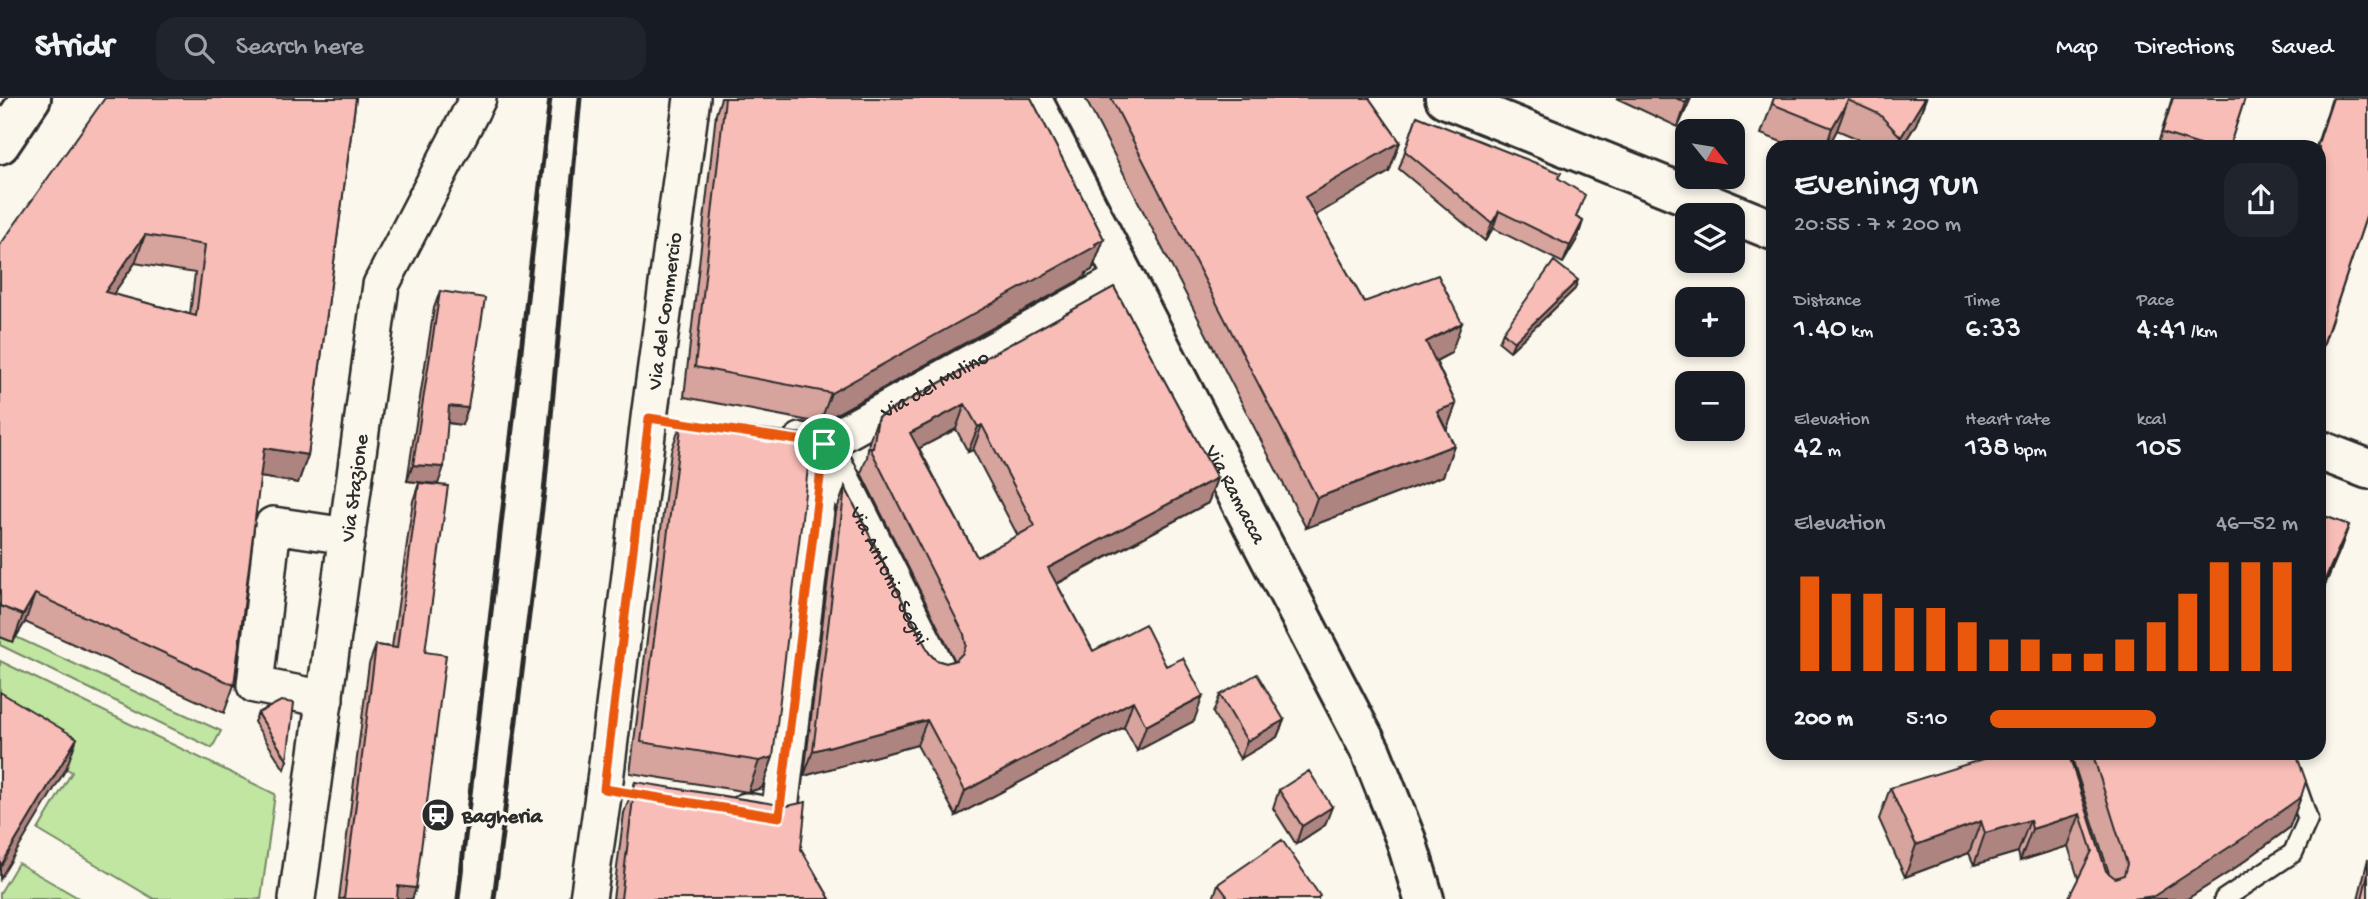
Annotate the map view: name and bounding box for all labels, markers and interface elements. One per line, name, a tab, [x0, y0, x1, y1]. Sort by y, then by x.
search box	[156, 17, 646, 80]
text: Stridr	[35, 29, 114, 67]
icon: search	[180, 29, 218, 67]
text: Search here	[236, 33, 364, 64]
text: Map	[2056, 34, 2098, 63]
text: Directions	[2136, 34, 2234, 63]
text: Saved	[2272, 34, 2333, 63]
north arrow	[1675, 119, 1745, 189]
map controls	[1675, 119, 1745, 441]
button: share	[2224, 163, 2298, 237]
text: Evening run	[1794, 164, 1978, 208]
button: layers	[1675, 203, 1745, 273]
text: 20:55 · 7 × 200 m	[1794, 212, 1961, 239]
street label: Via del Commercio	[644, 231, 690, 393]
button: +	[1675, 287, 1745, 357]
text: Distance	[1794, 290, 1861, 313]
text: Time	[1965, 290, 2000, 313]
text: Pace	[2137, 290, 2174, 313]
text: 1.40	[1794, 313, 1847, 348]
text: 6:33	[1965, 313, 2021, 348]
text: 4:41	[2137, 313, 2187, 348]
text: km	[1847, 321, 1873, 344]
text: /km	[2187, 321, 2218, 344]
street label: Via del Mulino	[876, 346, 994, 427]
button: −	[1675, 371, 1745, 441]
text: Elevation	[1794, 409, 1870, 432]
text: Heart rate	[1965, 409, 2050, 432]
text: kcal	[2137, 409, 2166, 432]
pin	[794, 414, 854, 474]
icon: arrive	[805, 425, 843, 463]
street label: Via Stazione	[337, 432, 377, 545]
text: 42	[1794, 432, 1823, 467]
text: 138	[1965, 432, 2009, 467]
text: 105	[2137, 432, 2182, 467]
text: m	[1823, 440, 1841, 463]
text: bpm	[2009, 440, 2047, 463]
street label: Via Ramacca	[1197, 441, 1270, 550]
street label: Via Antonio Segni	[841, 502, 933, 650]
text: Elevation	[1794, 511, 1885, 538]
text: 46–52 m	[2216, 511, 2298, 538]
text: 200 m	[1794, 706, 1853, 733]
text: 5:10	[1906, 706, 1948, 733]
station icon: Bagheria	[419, 796, 457, 834]
place label: Bagheria	[461, 806, 543, 831]

